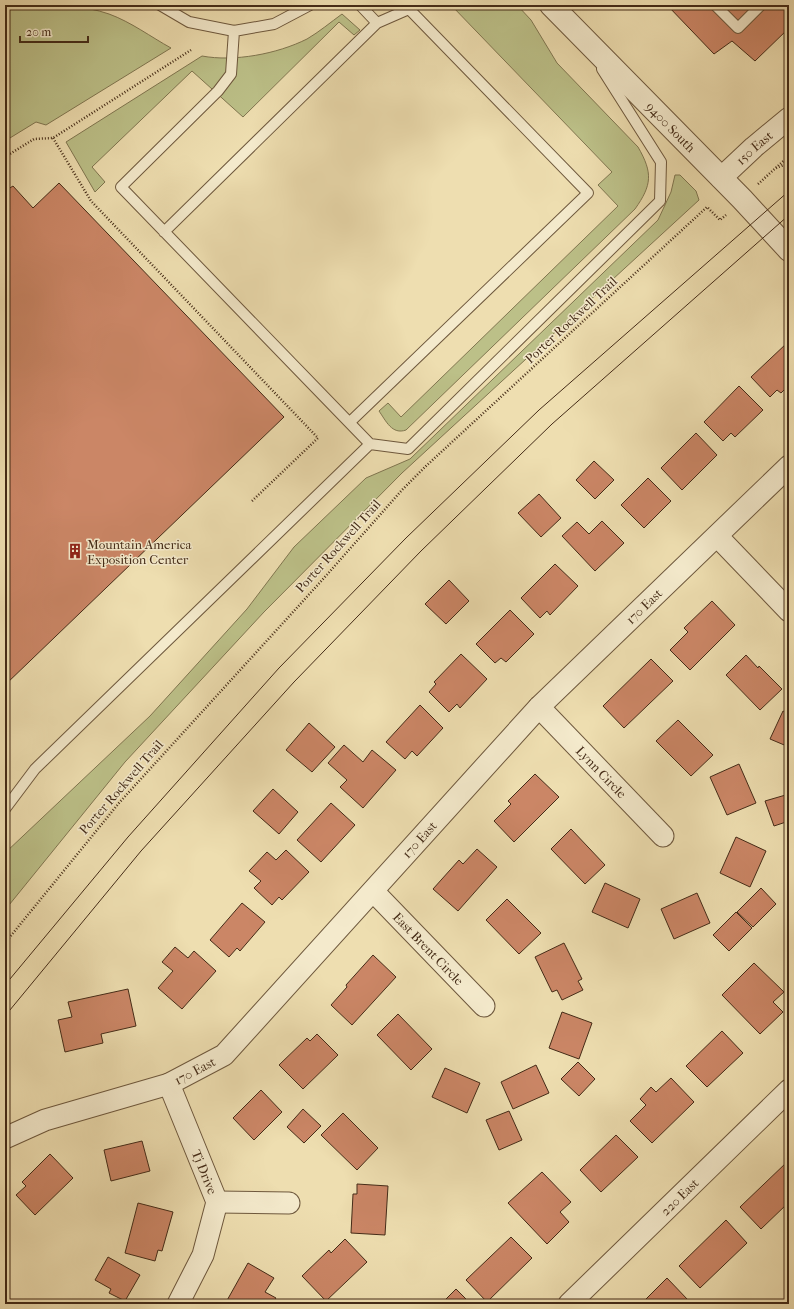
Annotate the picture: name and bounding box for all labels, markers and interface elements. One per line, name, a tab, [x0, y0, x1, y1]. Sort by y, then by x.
scale bar	[20, 18, 88, 44]
text: 20 m	[26, 25, 51, 39]
street label: 9400 South	[643, 99, 699, 155]
street label: 150 East	[733, 127, 776, 168]
street label: Porter Rockwell Trail	[522, 273, 620, 366]
street label: Porter Rockwell Trail	[292, 496, 384, 596]
place label: Mountain America Exposition Center	[87, 537, 192, 567]
building icon: Mountain America Exposition Center	[66, 542, 84, 560]
street label: 170 East	[623, 585, 665, 627]
street label: Porter Rockwell Trail	[76, 737, 166, 837]
street label: Lynn Circle	[573, 743, 630, 801]
street label: 170 East	[399, 818, 440, 861]
street label: East Brent Circle	[390, 909, 467, 988]
street label: 170 East	[172, 1053, 218, 1087]
street label: Tj Drive	[189, 1148, 221, 1197]
street label: 220 East	[657, 1175, 702, 1218]

